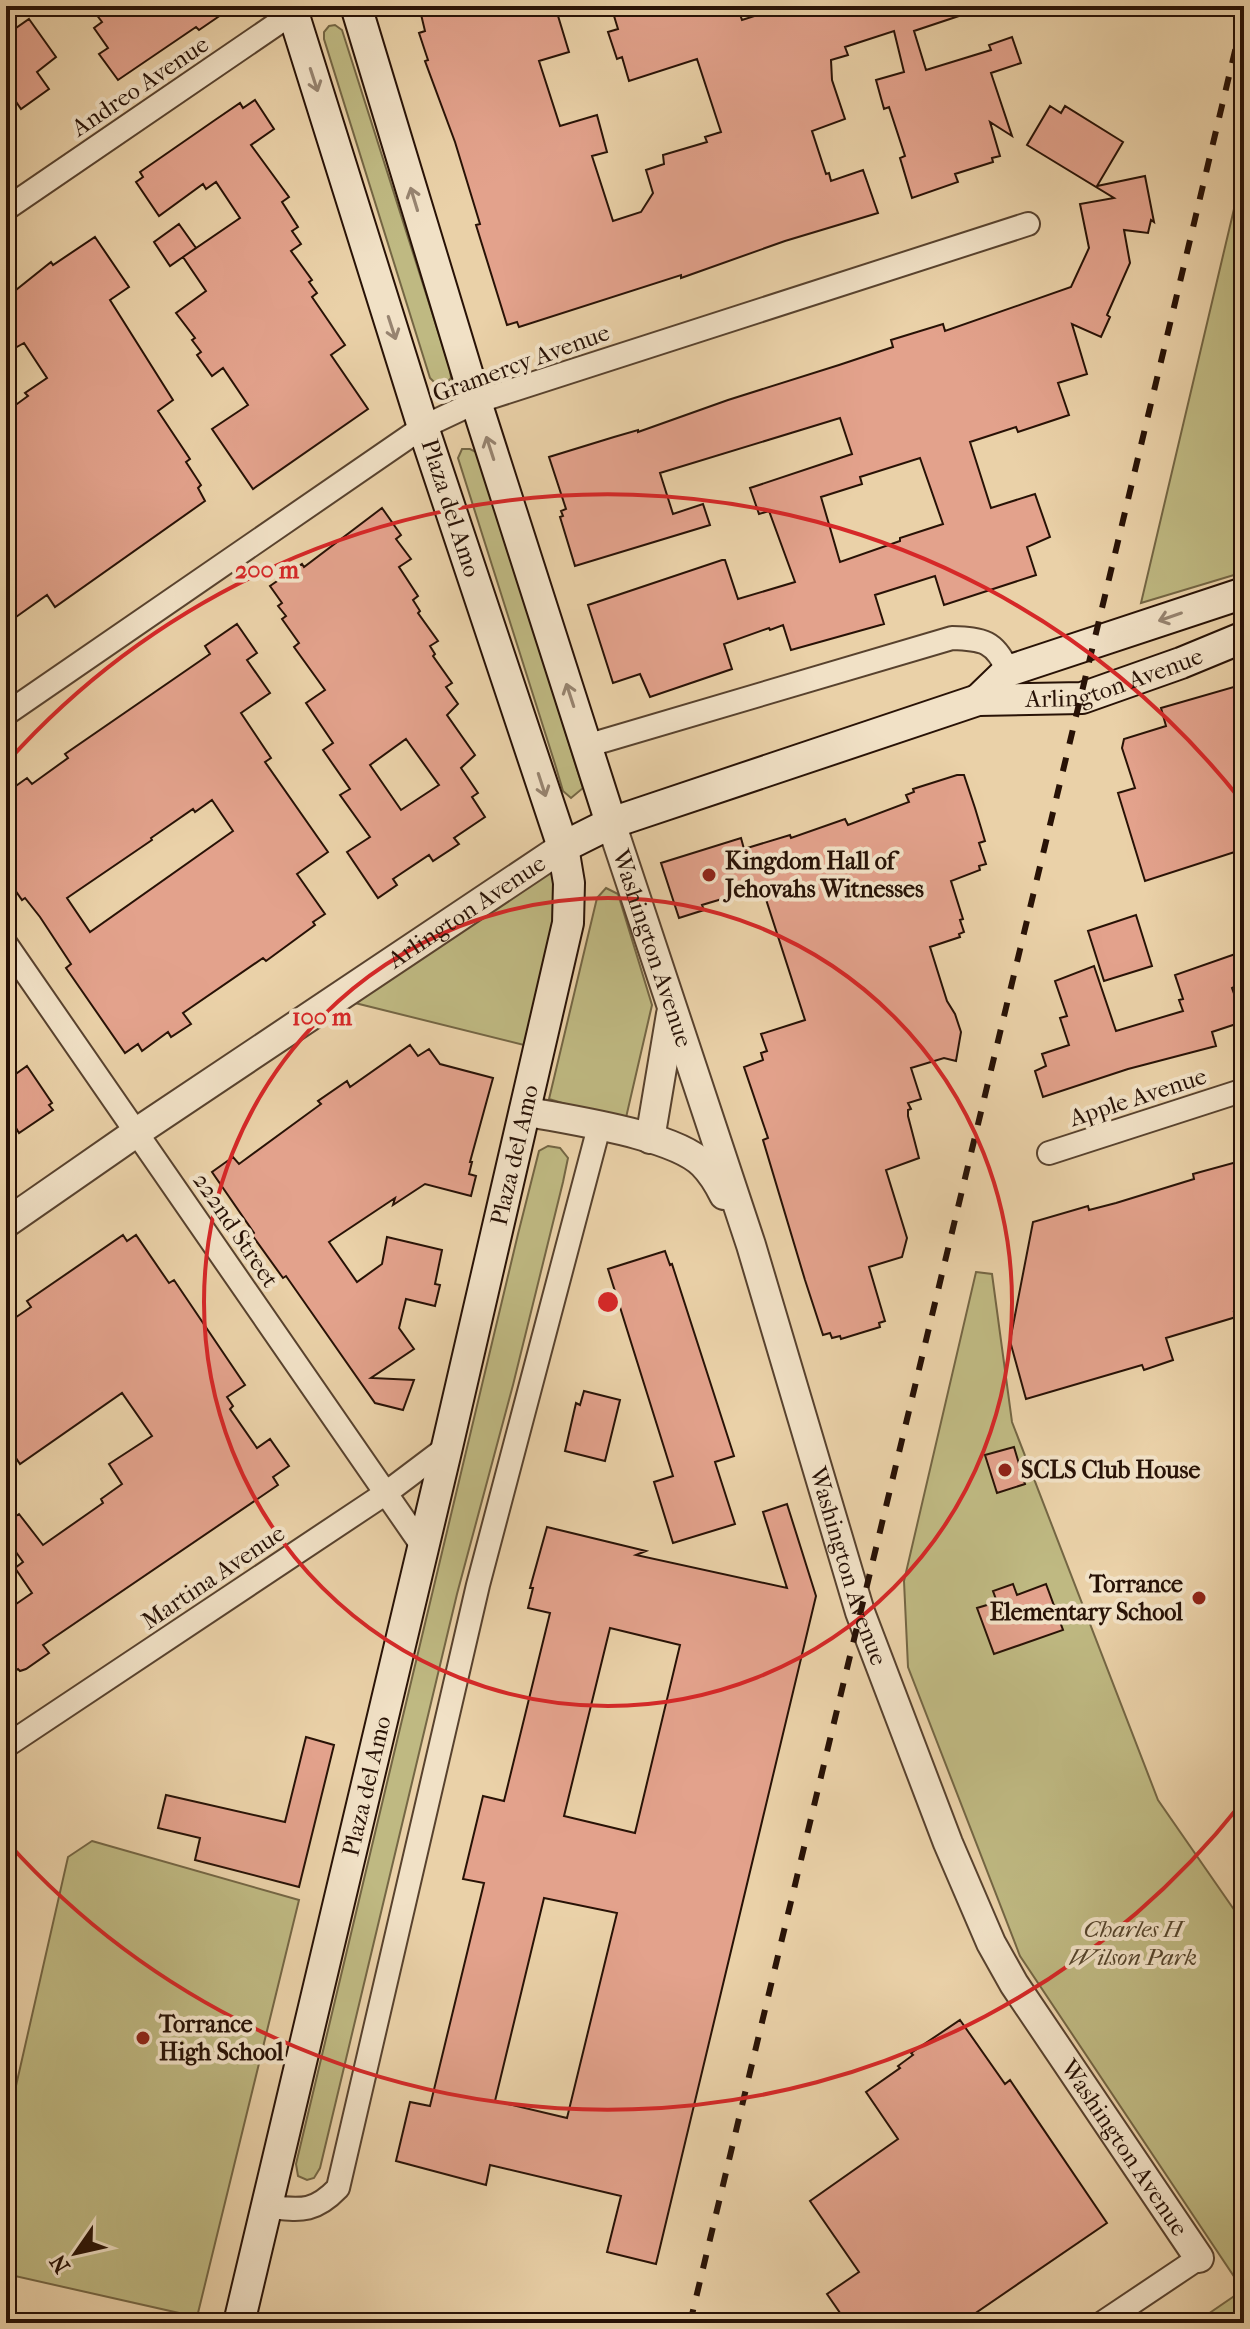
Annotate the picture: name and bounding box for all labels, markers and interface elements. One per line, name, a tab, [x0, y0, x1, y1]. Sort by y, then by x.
street label: Andreo Avenue	[65, 30, 214, 143]
one-way arrow	[307, 67, 322, 93]
one-way arrow	[406, 187, 421, 213]
one-way arrow	[386, 316, 401, 341]
street label: Gramercy Avenue	[429, 318, 613, 408]
one-way arrow	[482, 435, 497, 460]
street label: Plaza del Amo	[416, 436, 486, 580]
text: 200 m	[235, 556, 300, 584]
one-way arrow	[1157, 611, 1182, 626]
street label: Arlington Avenue	[1024, 642, 1207, 713]
one-way arrow	[561, 683, 576, 708]
one-way arrow	[536, 773, 551, 798]
street label: Washington Avenue	[606, 845, 698, 1051]
place label: Kingdom Hall of Jehovahs Witnesses	[723, 847, 924, 903]
street label: Arlington Avenue	[382, 849, 551, 975]
marker: Kingdom Hall of Jehovahs Witnesses	[700, 866, 718, 884]
text: 100 m	[292, 1003, 353, 1031]
street label: Apple Avenue	[1065, 1062, 1210, 1133]
street label: Plaza del Amo	[485, 1082, 544, 1228]
street label: 222nd Street	[187, 1167, 285, 1293]
centre of rings	[594, 1288, 622, 1316]
place label: SCLS Club House	[1021, 1456, 1200, 1484]
marker: SCLS Club House	[996, 1461, 1014, 1479]
street label: Washington Avenue	[803, 1462, 893, 1669]
street label: Martina Avenue	[136, 1519, 290, 1635]
place label: Torrance Elementary School	[990, 1570, 1183, 1626]
marker: Torrance Elementary School	[1190, 1589, 1208, 1607]
street label: Plaza del Amo	[336, 1713, 397, 1859]
park label: Charles H Wilson Park	[1069, 1915, 1197, 1971]
place label: Torrance High School	[158, 2010, 284, 2066]
marker: Torrance High School	[134, 2029, 152, 2047]
street label: Washington Avenue	[1055, 2053, 1194, 2241]
north arrow	[36, 2213, 116, 2293]
text: N	[45, 2249, 76, 2278]

